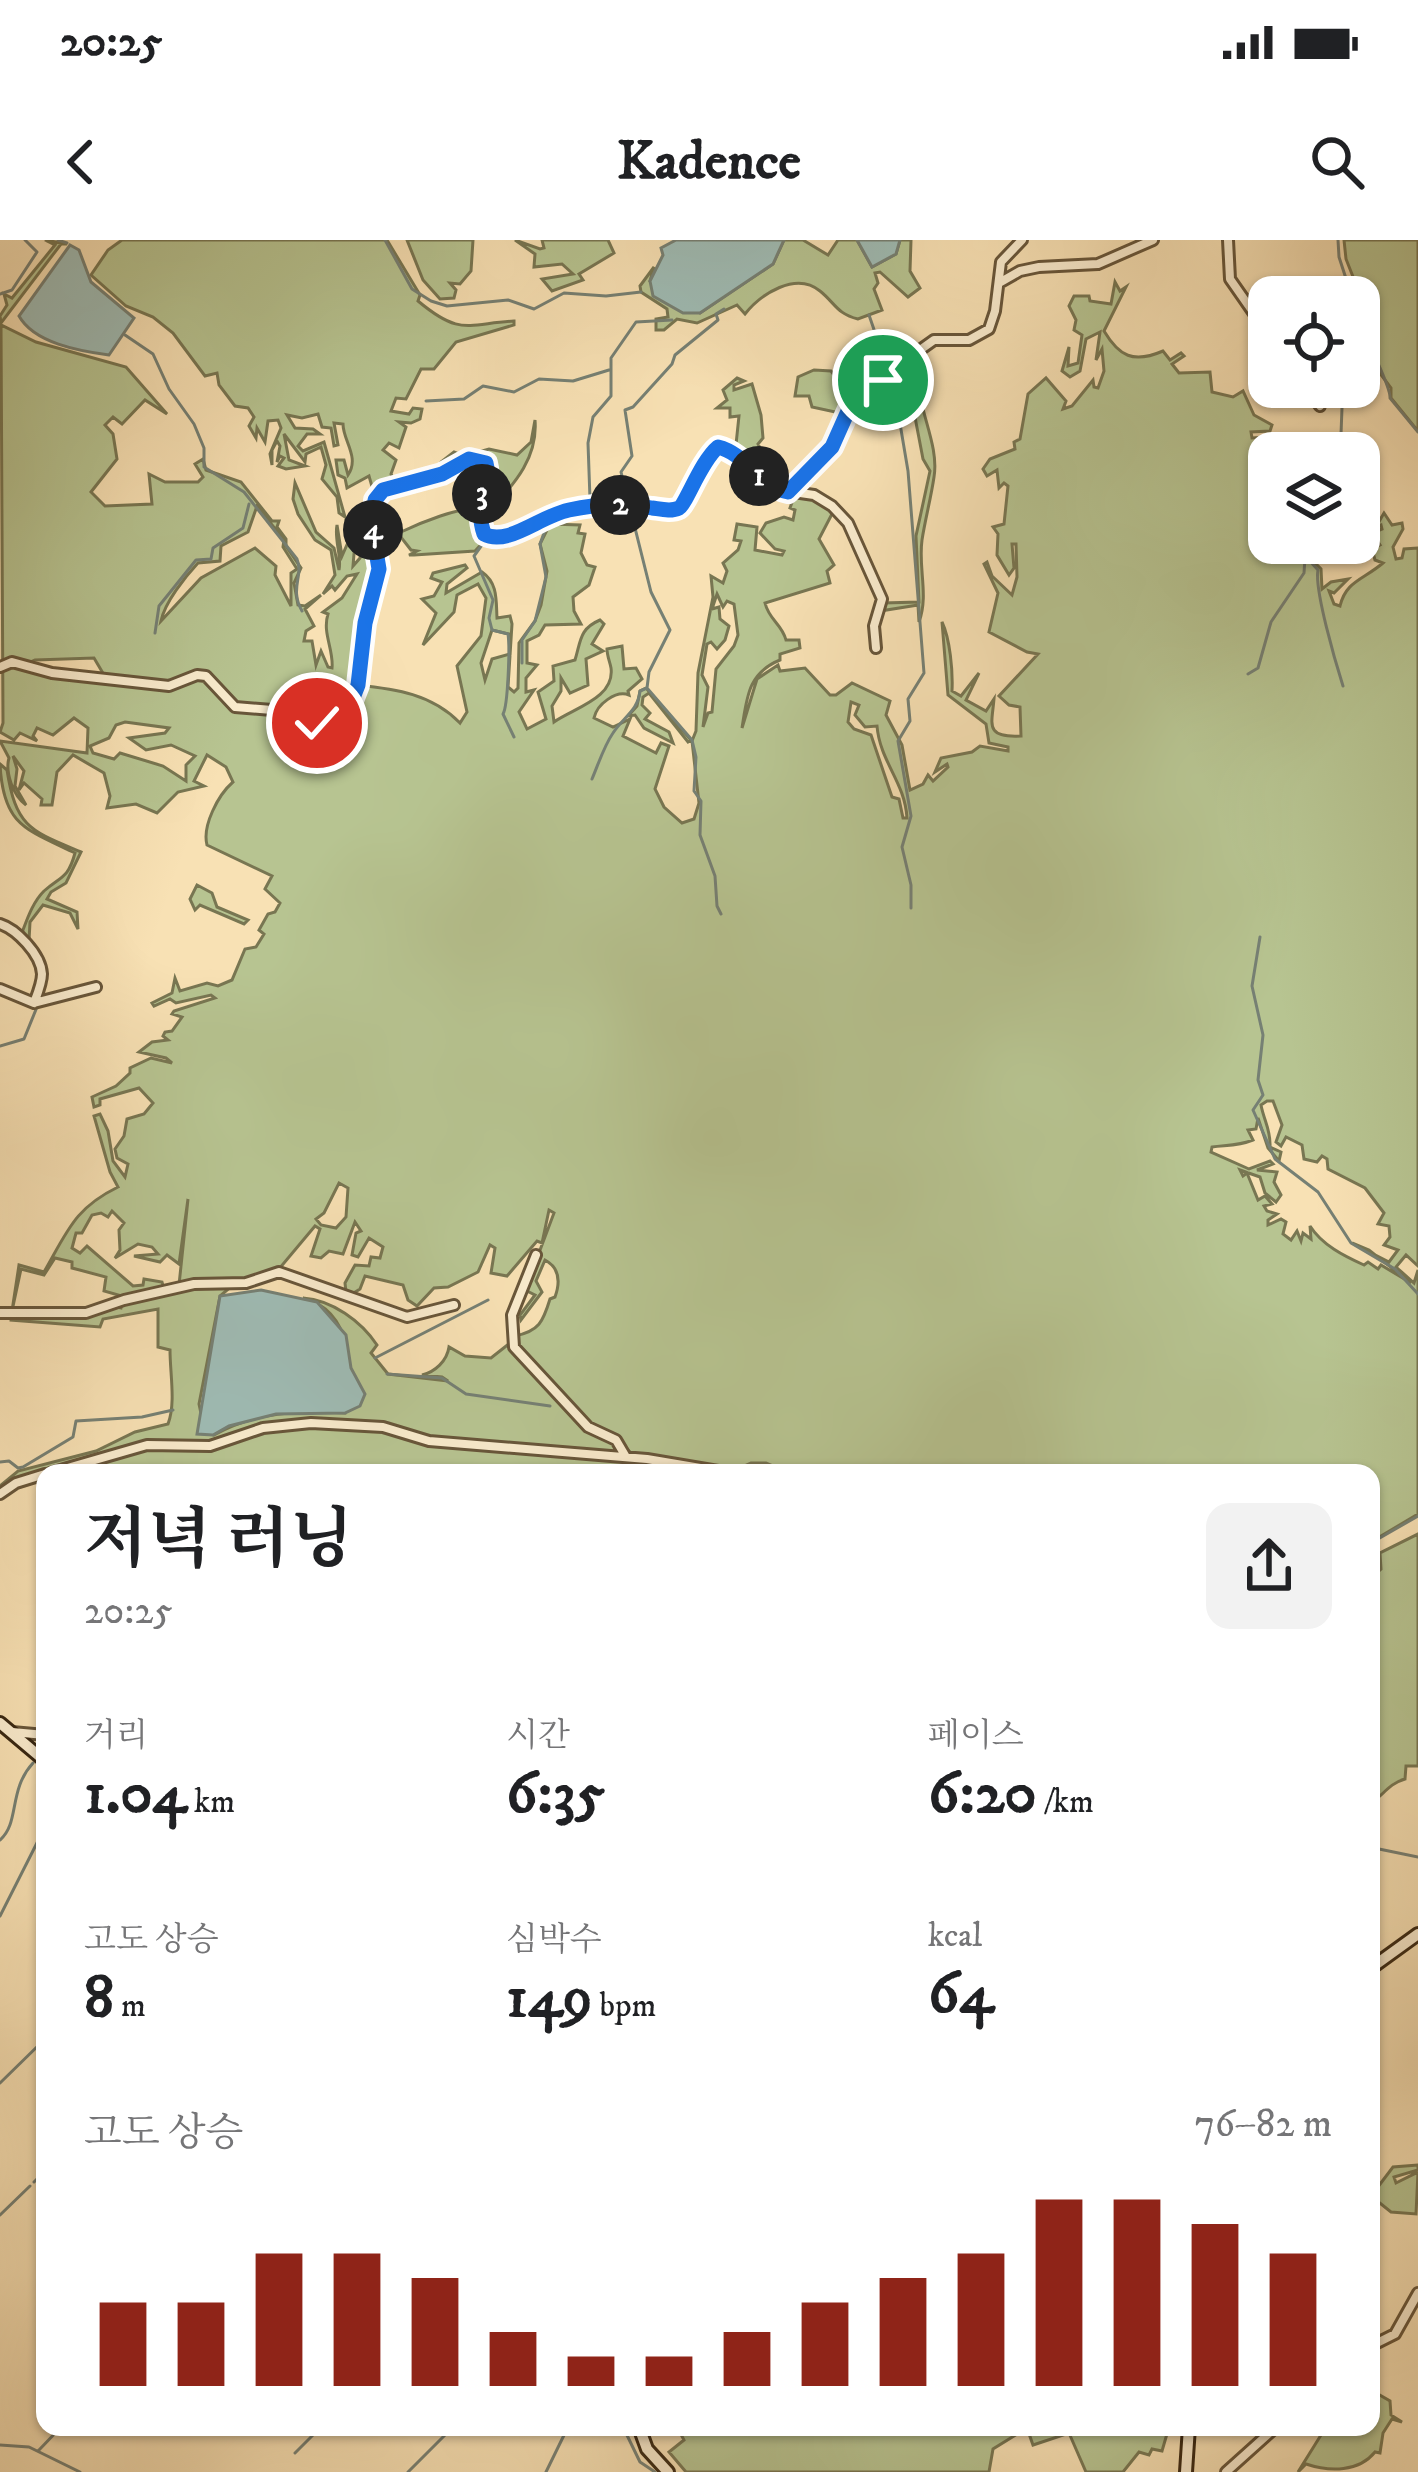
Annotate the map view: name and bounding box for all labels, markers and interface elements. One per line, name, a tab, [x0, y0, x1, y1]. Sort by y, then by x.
text: 20:25	[60, 14, 162, 70]
icon: back	[48, 129, 114, 195]
text: Kadence	[617, 129, 801, 196]
icon: search	[1304, 129, 1370, 195]
map controls	[1248, 276, 1380, 564]
button: locate	[1248, 276, 1380, 408]
pin	[832, 329, 934, 431]
icon: arrive	[850, 347, 916, 413]
button: layers	[1248, 432, 1380, 564]
pin: 1	[729, 446, 789, 506]
text: 1	[753, 455, 765, 496]
pin: 3	[452, 464, 512, 524]
text: 3	[476, 473, 488, 514]
pin: 2	[590, 475, 650, 535]
text: 2	[612, 484, 628, 525]
pin: 4	[343, 500, 403, 560]
text: 4	[364, 509, 383, 550]
pin	[266, 672, 368, 774]
icon: check	[284, 690, 350, 756]
text: 저녁 러닝	[84, 1501, 353, 1583]
button: share	[1206, 1503, 1332, 1629]
text: 20:25	[84, 1587, 173, 1636]
text: 거리	[84, 1716, 148, 1757]
text: 시간	[506, 1716, 570, 1757]
text: 페이스	[928, 1716, 1024, 1757]
text: 1.04	[84, 1757, 187, 1832]
text: 6:35	[506, 1757, 605, 1832]
text: 6:20	[928, 1757, 1037, 1832]
text: km	[187, 1782, 235, 1823]
text: /km	[1037, 1782, 1094, 1823]
text: kcal	[928, 1916, 982, 1957]
text: 고도 상승	[84, 1920, 219, 1961]
text: 심박수	[506, 1920, 602, 1961]
text: 64	[928, 1957, 994, 2032]
text: 8	[84, 1961, 114, 2036]
text: 149	[506, 1961, 593, 2036]
text: m	[114, 1986, 146, 2027]
text: bpm	[593, 1986, 656, 2027]
text: 76–82 m	[1194, 2100, 1332, 2149]
text: 고도 상승	[84, 2109, 243, 2158]

